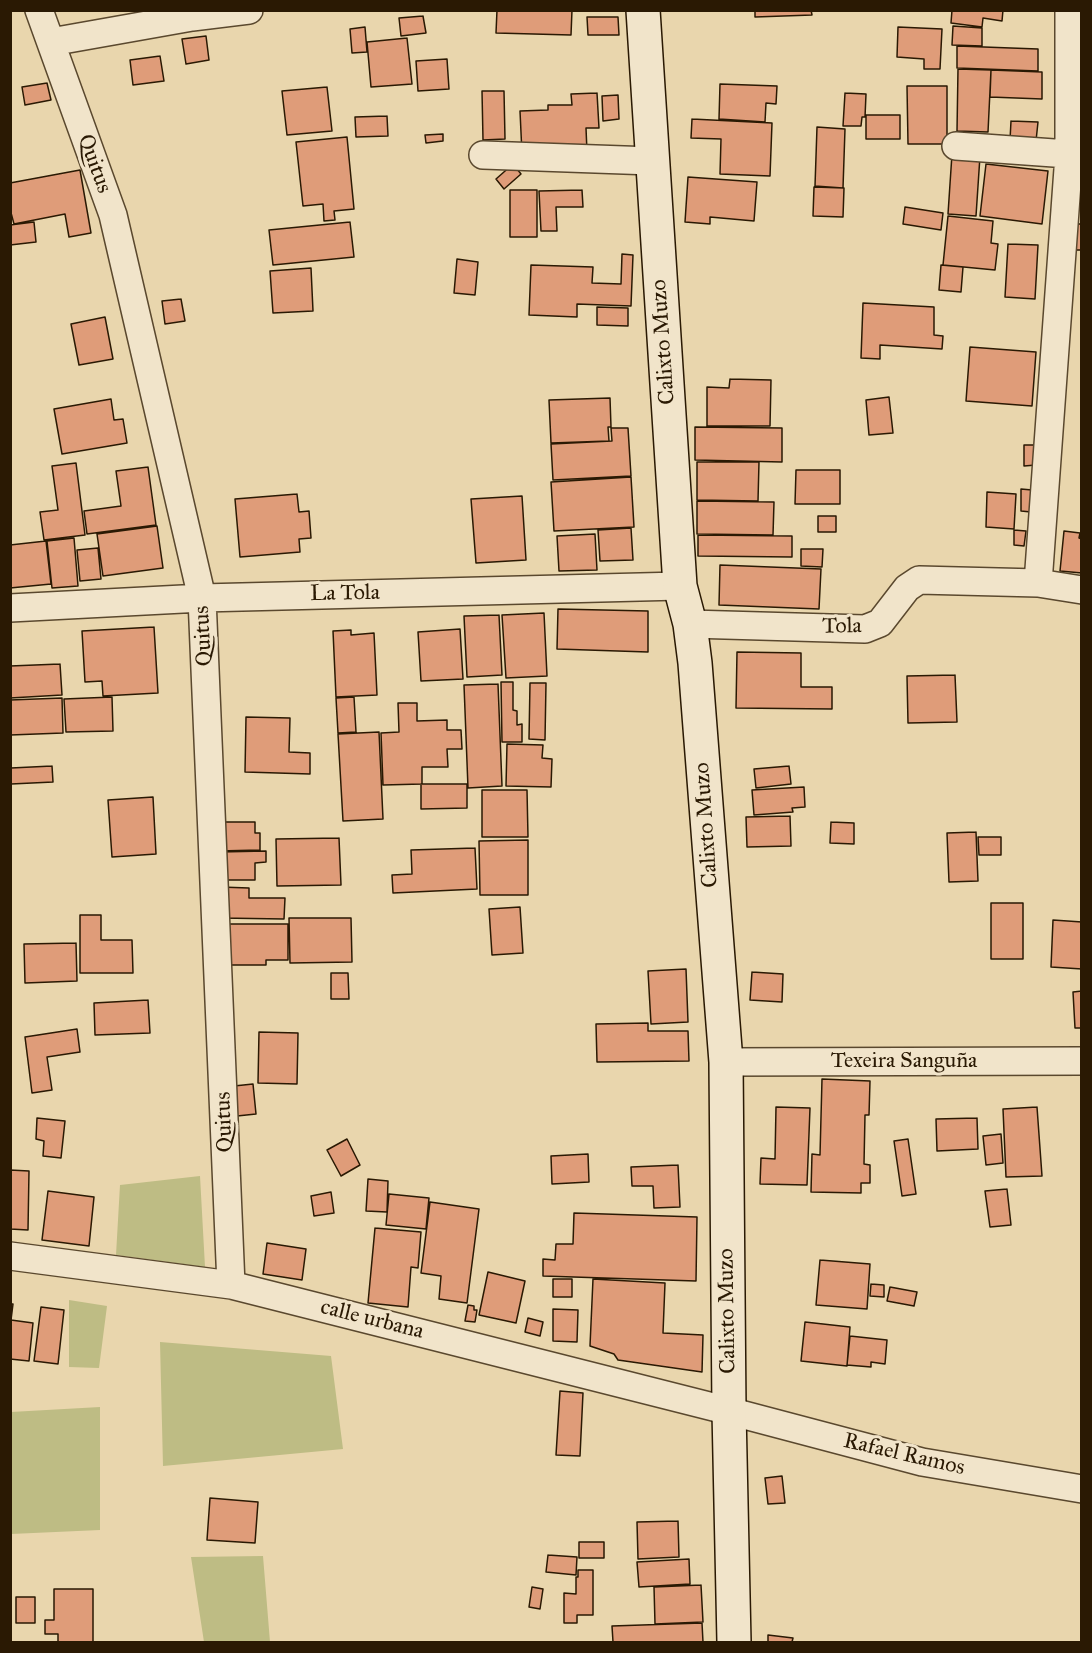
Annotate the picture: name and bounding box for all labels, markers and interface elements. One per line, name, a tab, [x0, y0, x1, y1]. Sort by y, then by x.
street label: Quitus	[71, 131, 117, 197]
street label: Calixto Muzo	[646, 278, 682, 406]
street label: La Tola	[310, 580, 380, 608]
street label: Quitus	[189, 605, 219, 667]
street label: Tola	[822, 613, 862, 641]
street label: Calixto Muzo	[689, 761, 725, 889]
street label: Texeira Sanguña	[831, 1049, 977, 1075]
street label: Quitus	[211, 1091, 239, 1153]
street label: Calixto Muzo	[714, 1248, 742, 1374]
street label: calle urbana	[318, 1294, 426, 1346]
street label: Rafael Ramos	[841, 1428, 967, 1482]

